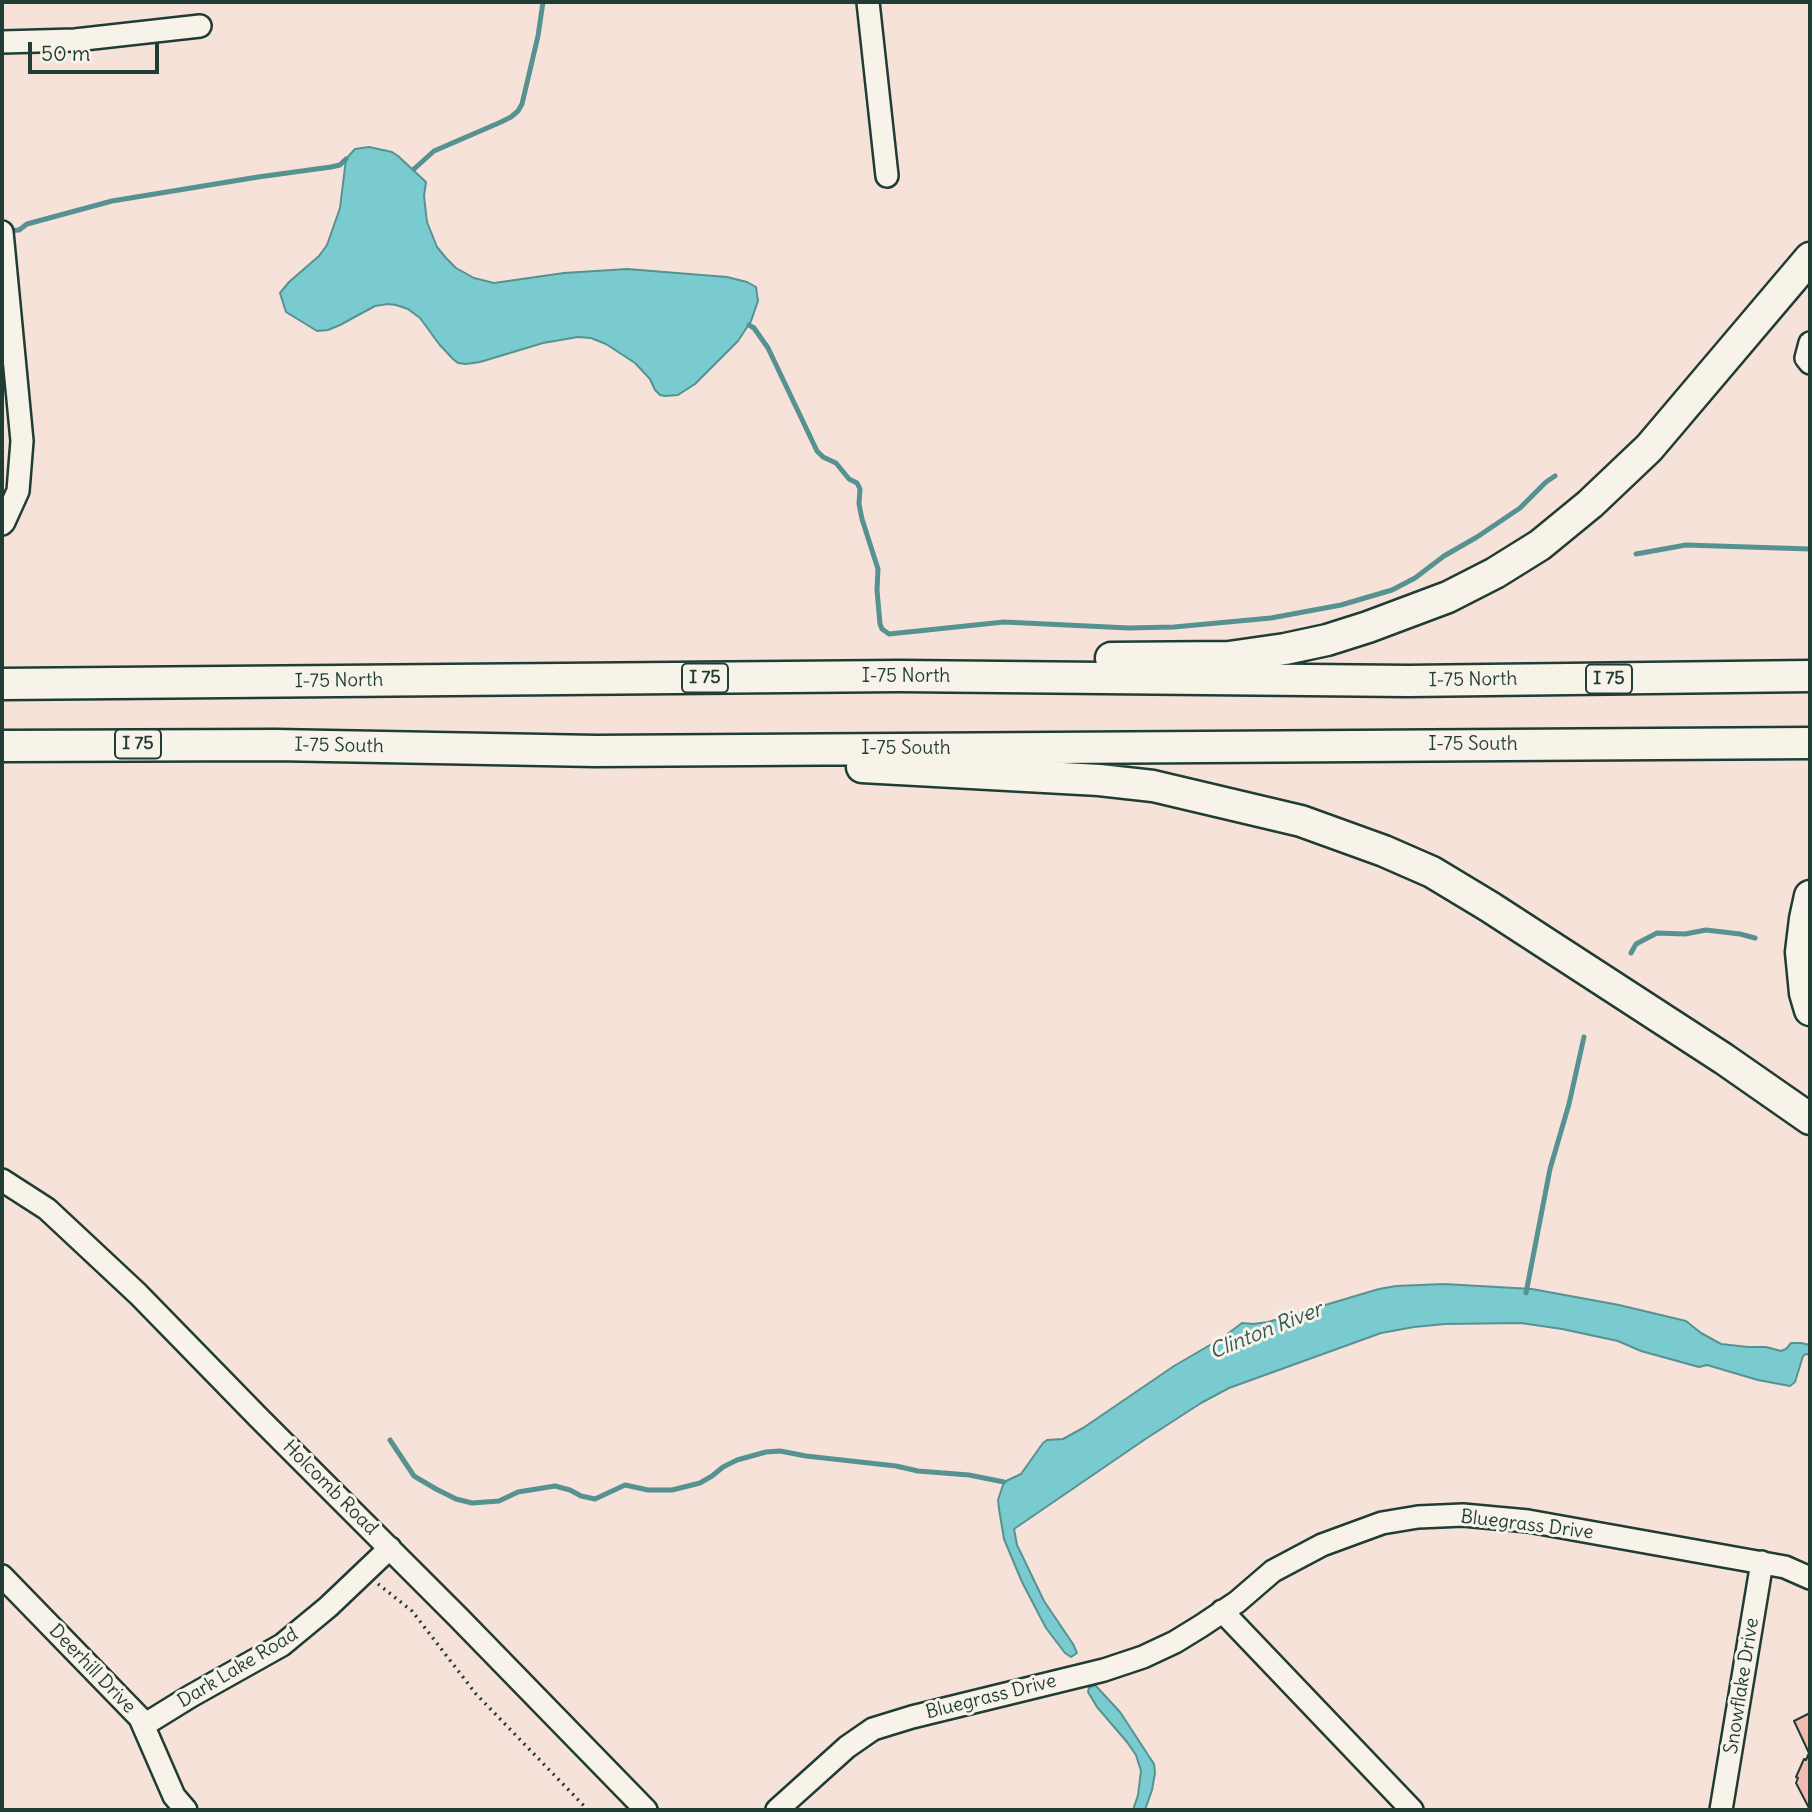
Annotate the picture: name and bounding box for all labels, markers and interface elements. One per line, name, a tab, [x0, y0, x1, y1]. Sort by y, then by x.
scale bar	[32, 28, 163, 72]
text: 50 m	[41, 40, 90, 67]
road number: I 75	[682, 664, 728, 692]
road number: I 75	[1586, 664, 1632, 694]
street label: I-75 North	[862, 666, 950, 688]
street label: I-75 North	[1429, 668, 1517, 692]
street label: I-75 North	[295, 669, 383, 693]
road number: I 75	[115, 730, 161, 758]
street label: I-75 South	[294, 734, 384, 758]
street label: I-75 South	[1428, 734, 1518, 756]
street label: I-75 South	[861, 738, 951, 760]
water label: Clinton River	[1206, 1297, 1326, 1365]
street label: Holcomb Road	[278, 1436, 382, 1540]
street label: Bluegrass Drive	[1459, 1506, 1595, 1544]
street label: Snowflake Drive	[1720, 1616, 1764, 1756]
street label: Deerhill Drive	[44, 1620, 140, 1718]
street label: Dark Lake Road	[174, 1623, 302, 1713]
street label: Bluegrass Drive	[923, 1670, 1059, 1724]

